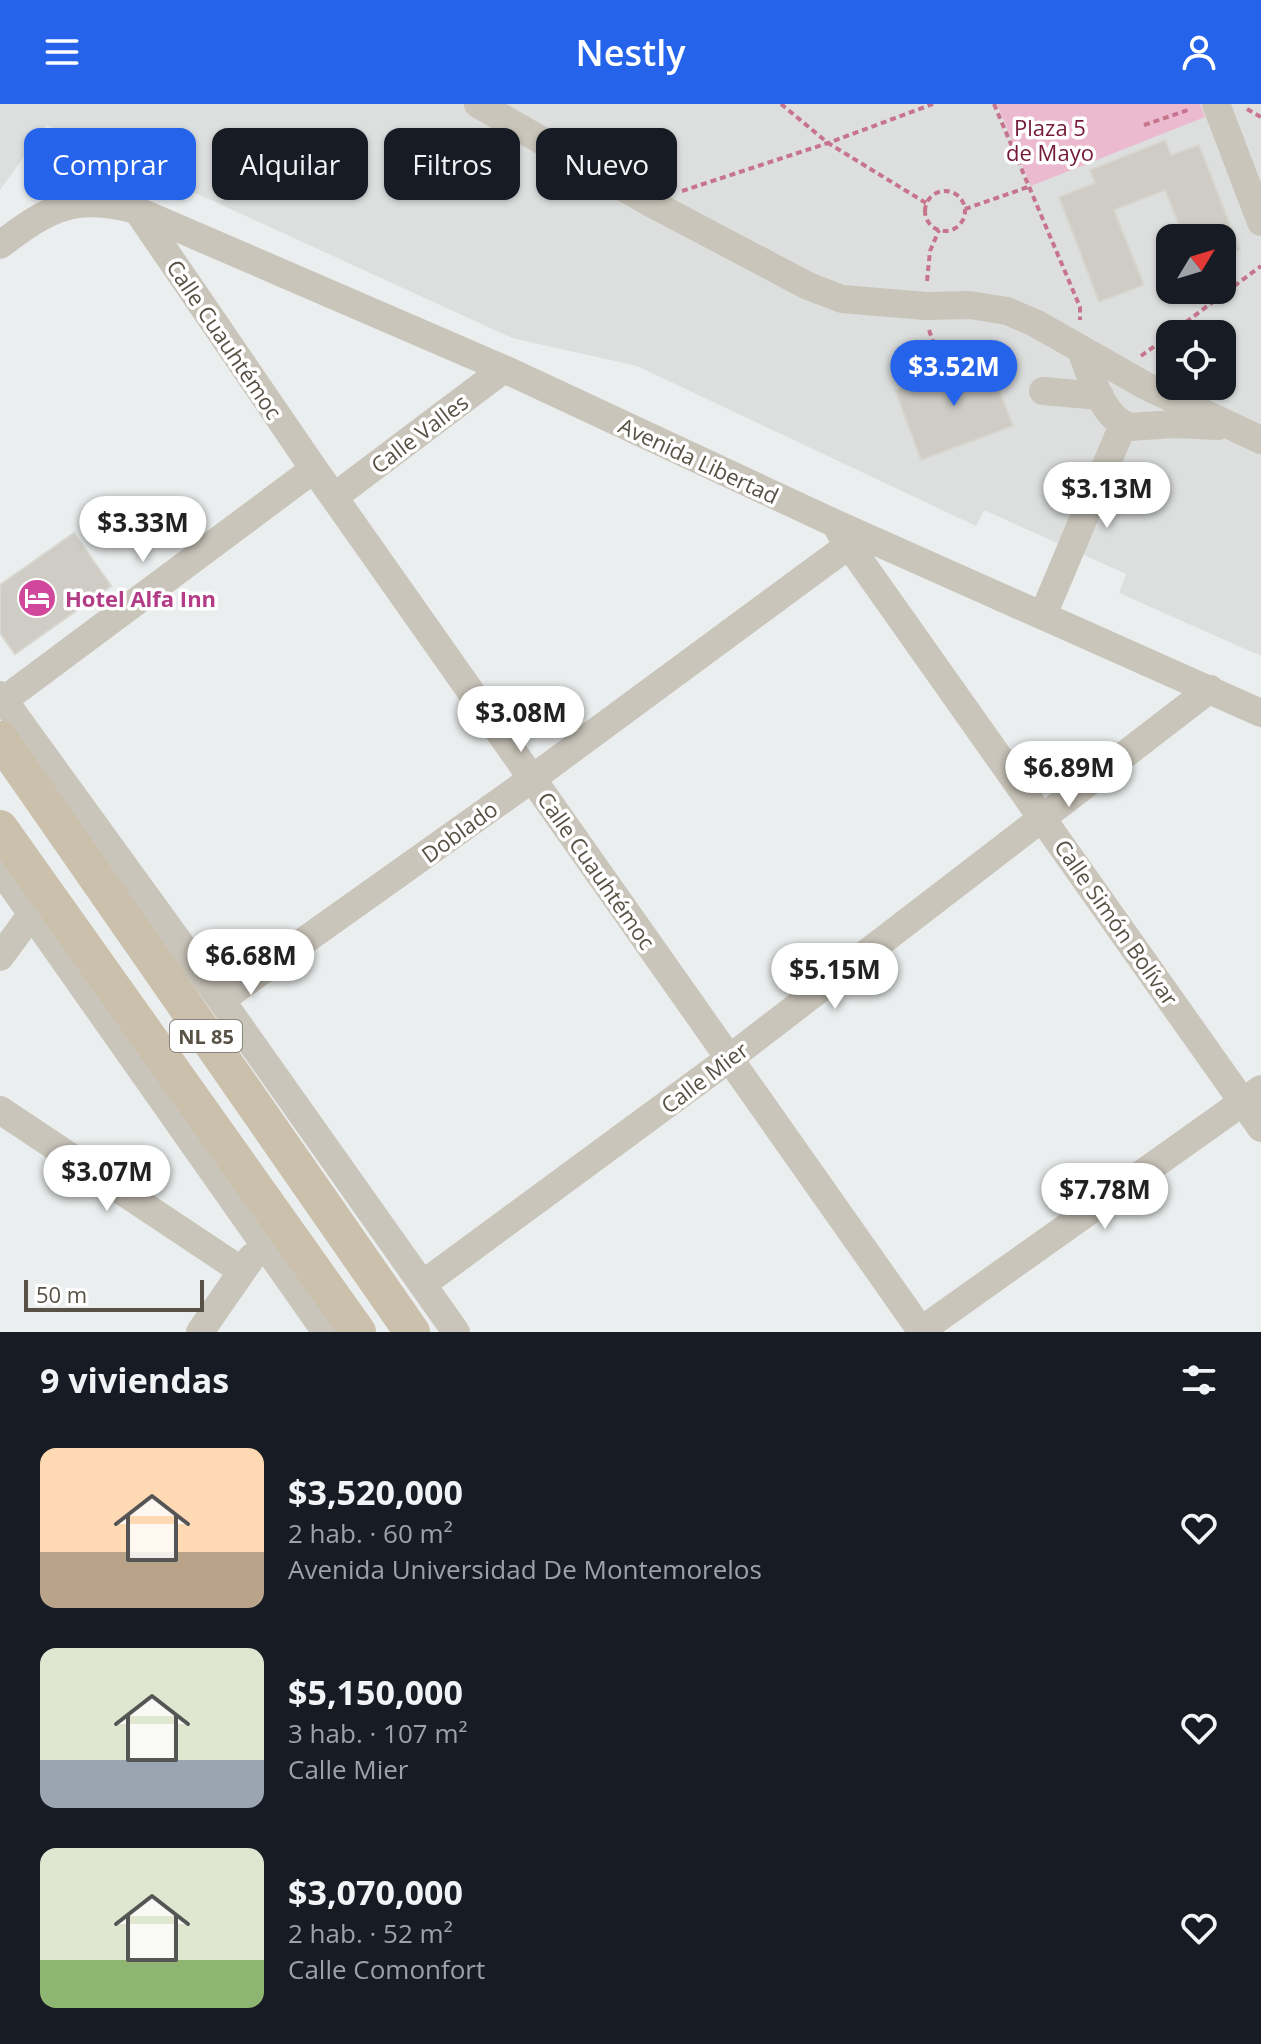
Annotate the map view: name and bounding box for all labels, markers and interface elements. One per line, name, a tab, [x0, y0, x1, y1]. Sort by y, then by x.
text: Nestly	[575, 28, 686, 77]
icon: menu	[40, 30, 84, 74]
icon: person	[1177, 30, 1221, 74]
park label: Plaza 5 de Mayo	[1006, 112, 1094, 167]
chip: Comprar	[24, 128, 196, 200]
chip: Alquilar	[212, 128, 368, 200]
chip: Filtros	[384, 128, 520, 200]
chip: Nuevo	[536, 128, 677, 200]
north arrow	[1156, 224, 1236, 304]
map controls	[1156, 224, 1236, 400]
street label: Calle Cuauhtémoc	[161, 253, 289, 425]
button: locate	[1156, 320, 1236, 400]
pin: $3.52M	[889, 340, 1019, 408]
text: $3.52M	[908, 348, 1000, 384]
street label: Calle Valles	[364, 387, 474, 479]
street label: Avenida Libertad	[614, 410, 784, 510]
pin: $3.13M	[1042, 462, 1172, 530]
text: $3.13M	[1061, 470, 1153, 506]
pin: $3.33M	[78, 496, 208, 564]
text: $3.33M	[97, 504, 189, 540]
hotel icon: Hotel Alfa Inn	[16, 577, 58, 619]
place label: Hotel Alfa Inn	[65, 583, 216, 613]
pin: $3.08M	[456, 686, 586, 754]
text: $3.08M	[475, 694, 567, 730]
pin: $6.89M	[1004, 741, 1134, 809]
text: $6.89M	[1023, 749, 1115, 785]
street label: Calle Cuauhtémoc	[531, 785, 663, 955]
street label: Doblado	[415, 793, 503, 869]
street label: Calle Simón Bolívar	[1048, 833, 1186, 1011]
pin: $6.68M	[186, 929, 316, 997]
text: $6.68M	[205, 937, 297, 973]
pin: $5.15M	[770, 943, 900, 1011]
text: $5.15M	[789, 951, 881, 987]
road number: NL 85	[170, 1020, 242, 1052]
street label: Calle Mier	[654, 1034, 754, 1120]
pin: $3.07M	[42, 1145, 172, 1213]
text: $3.07M	[61, 1153, 153, 1189]
pin: $7.78M	[1040, 1163, 1170, 1231]
text: $7.78M	[1059, 1171, 1151, 1207]
scale bar	[24, 1276, 204, 1312]
text: 50 m	[36, 1279, 87, 1309]
text: 9 viviendas	[40, 1357, 229, 1403]
icon: filters	[1177, 1358, 1221, 1402]
text: $3,520,000	[288, 1469, 463, 1515]
icon: home	[104, 1480, 200, 1576]
icon: heart	[1177, 1506, 1221, 1550]
text: 2 hab. · 60 m²	[288, 1515, 453, 1551]
text: Avenida Universidad De Montemorelos	[288, 1551, 762, 1587]
text: $5,150,000	[288, 1669, 463, 1715]
icon: home	[104, 1680, 200, 1776]
icon: heart	[1177, 1706, 1221, 1750]
text: 3 hab. · 107 m²	[288, 1715, 468, 1751]
text: Calle Mier	[288, 1751, 408, 1787]
text: $3,070,000	[288, 1869, 463, 1915]
icon: home	[104, 1880, 200, 1976]
icon: heart	[1177, 1906, 1221, 1950]
text: 2 hab. · 52 m²	[288, 1915, 453, 1951]
text: Calle Comonfort	[288, 1951, 485, 1987]

